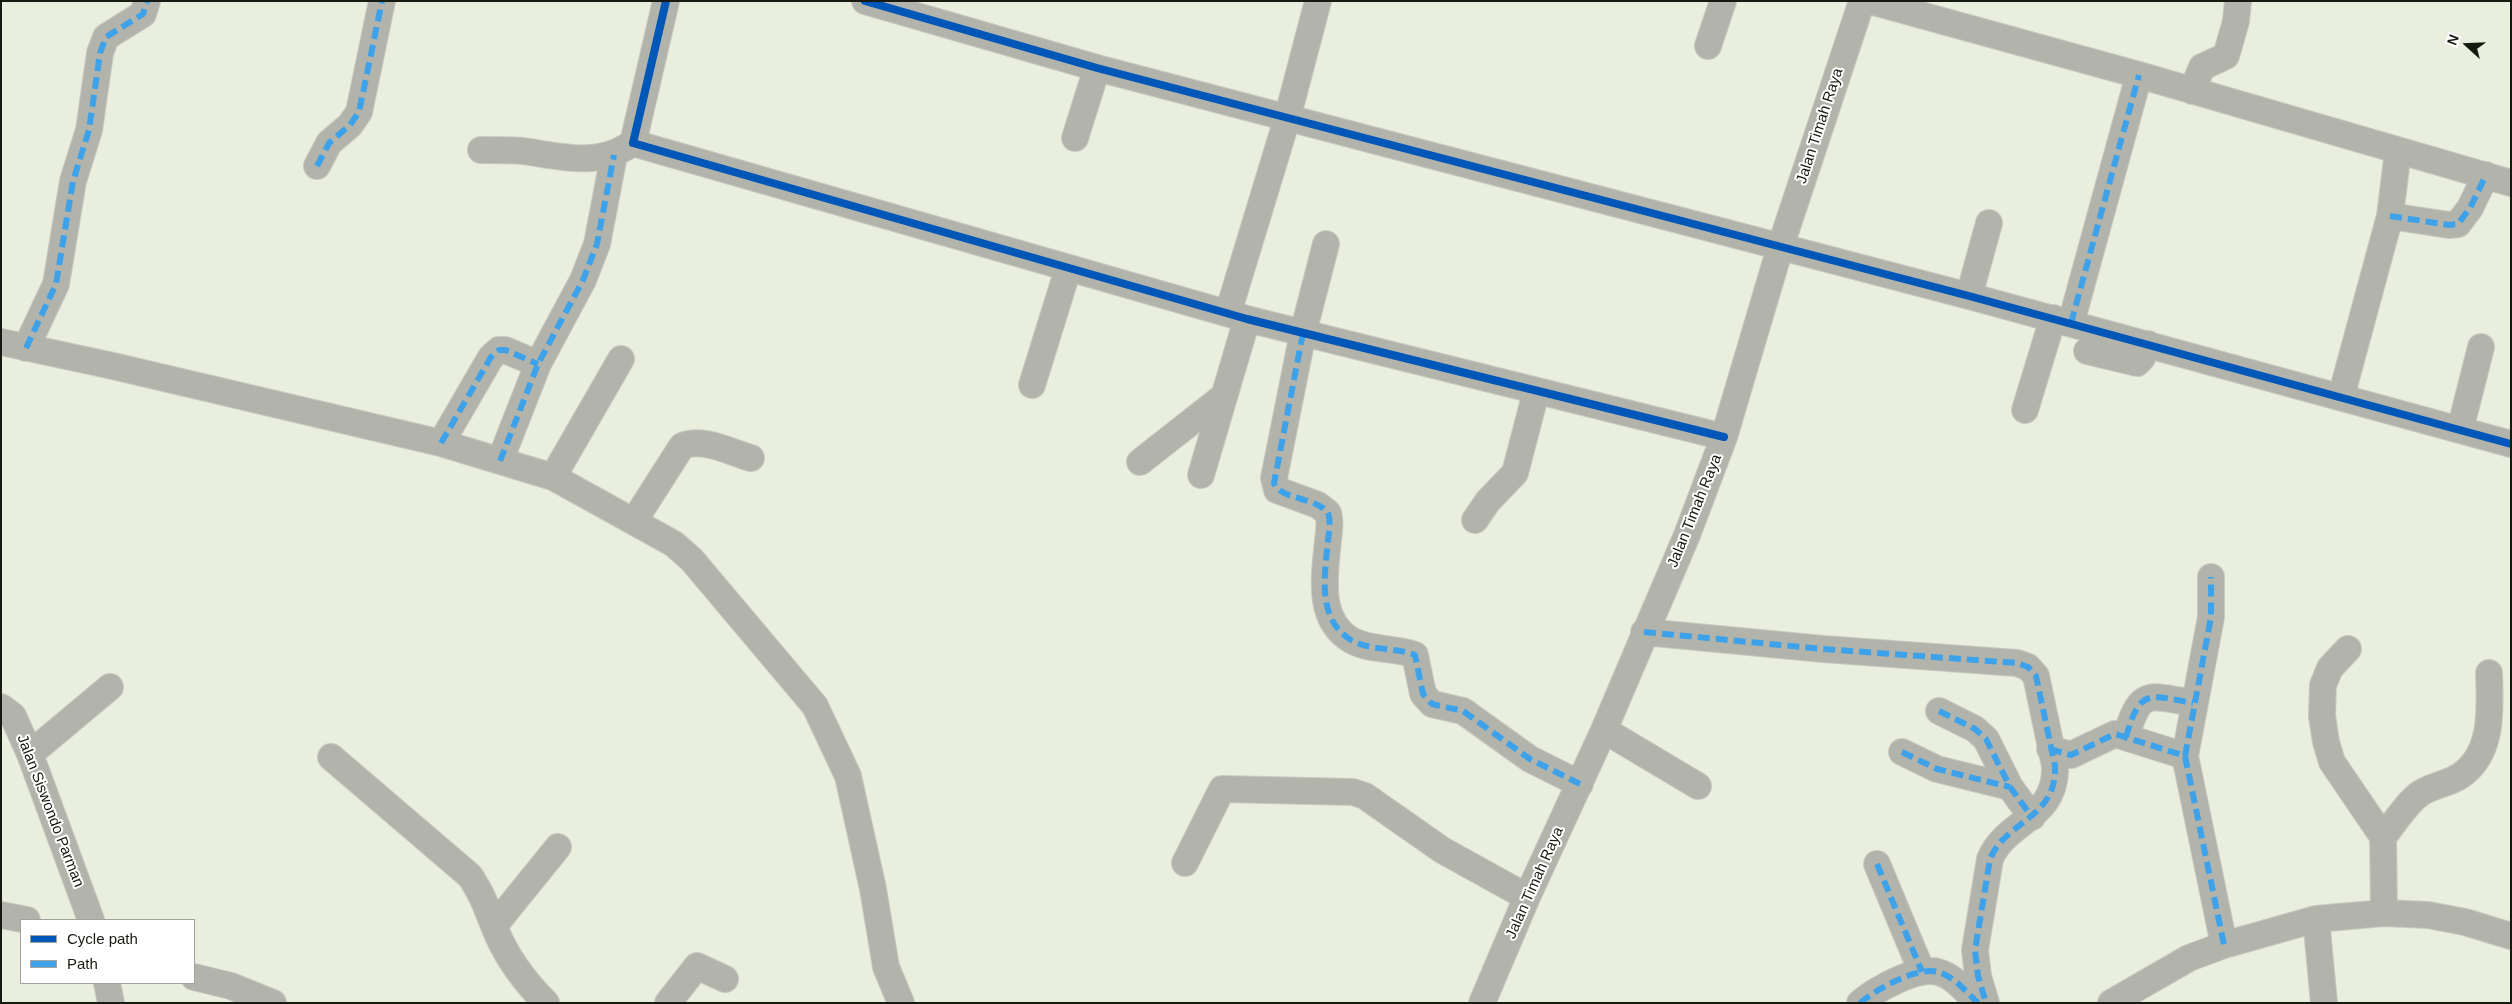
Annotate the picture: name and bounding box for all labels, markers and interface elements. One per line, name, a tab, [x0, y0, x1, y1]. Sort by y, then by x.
north arrow	[2442, 20, 2492, 70]
text: N	[2444, 32, 2462, 47]
street label: Jalan Timah Raya	[1793, 66, 1847, 186]
street label: Jalan Timah Raya	[1664, 452, 1726, 570]
street label: Jalan Siswondo Parman	[13, 732, 87, 890]
street label: Jalan Timah Raya	[1502, 824, 1568, 942]
legend	[20, 919, 195, 984]
text: Cycle path	[67, 930, 138, 947]
text: Path	[67, 955, 98, 972]

